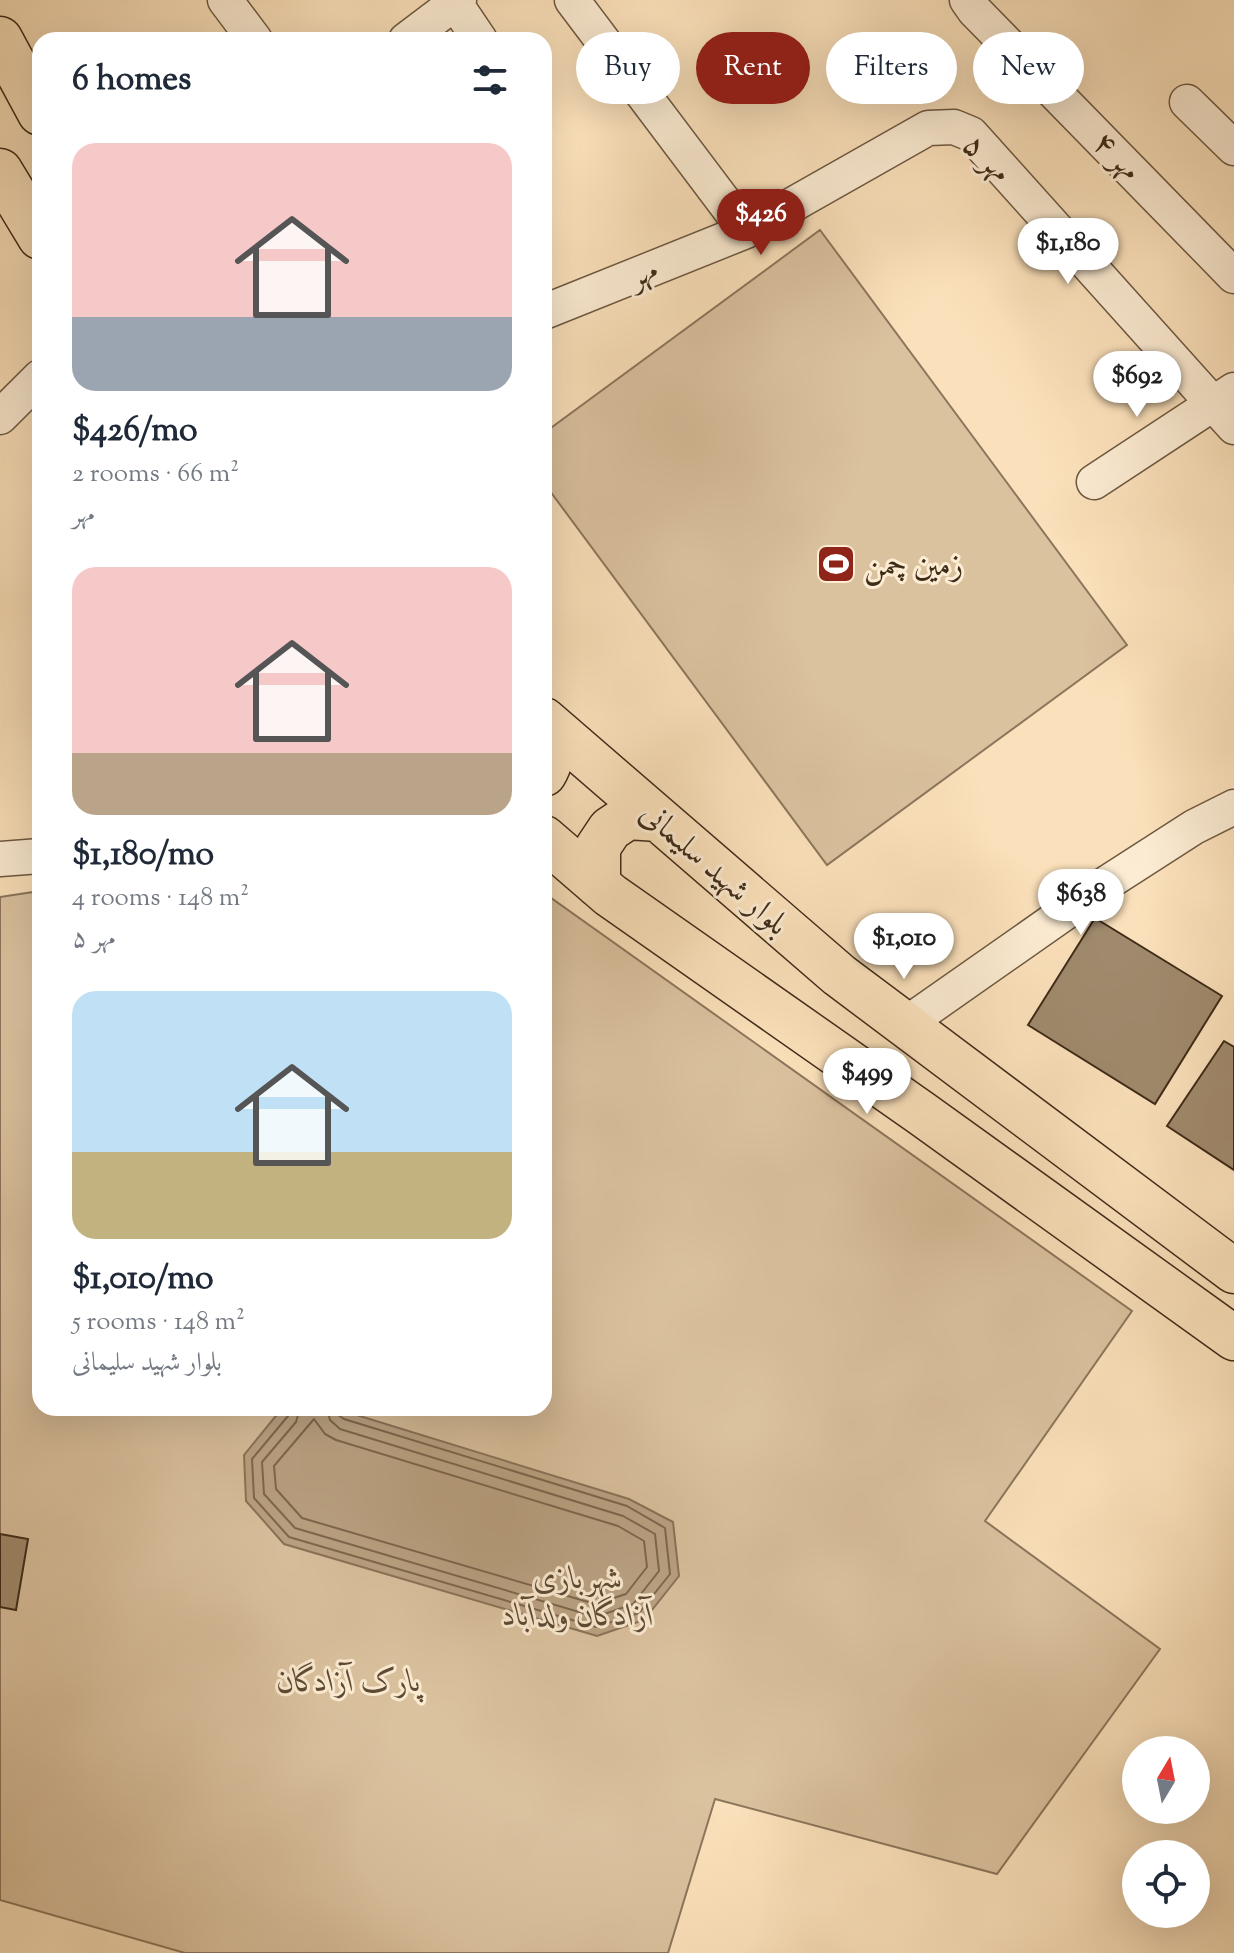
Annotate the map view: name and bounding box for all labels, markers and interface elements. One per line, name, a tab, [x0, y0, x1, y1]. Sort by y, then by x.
chip: Buy	[576, 32, 680, 104]
chip: Rent	[696, 32, 810, 104]
chip: Filters	[826, 32, 957, 104]
chip: New	[973, 32, 1084, 104]
text: 6 homes	[72, 56, 191, 105]
icon: filters	[468, 58, 512, 102]
street label: مهر ۴	[1081, 122, 1151, 192]
street label: مهر ۵	[951, 124, 1021, 194]
pin: $426	[714, 189, 808, 257]
icon: home	[220, 195, 364, 339]
text: $426	[735, 196, 787, 233]
pin: $1,180	[1003, 218, 1133, 286]
text: $1,180	[1036, 225, 1100, 262]
street label: مهر	[620, 248, 666, 302]
pin: $692	[1090, 351, 1184, 419]
text: $692	[1111, 358, 1163, 395]
text: $426/mo	[72, 407, 198, 456]
text: 2 rooms · 66 m²	[72, 456, 239, 493]
text: مهر	[72, 497, 95, 534]
sports icon: زمین چمن	[815, 543, 857, 585]
place label: زمین چمن	[864, 544, 963, 590]
icon: home	[220, 619, 364, 763]
street label: بلوار شهید سلیمانی	[628, 792, 798, 948]
text: $1,180/mo	[72, 831, 214, 880]
pin: $638	[1034, 869, 1128, 937]
text: $638	[1056, 876, 1106, 913]
text: 4 rooms · 148 m²	[72, 880, 249, 917]
pin: $1,010	[839, 913, 969, 981]
text: $1,010	[872, 920, 936, 957]
text: مهر ۵	[72, 921, 115, 958]
icon: home	[220, 1043, 364, 1187]
pin: $499	[820, 1048, 914, 1116]
text: $499	[841, 1055, 893, 1092]
text: $1,010/mo	[72, 1255, 214, 1304]
text: 5 rooms · 148 m²	[72, 1304, 245, 1341]
text: بلوار شهید سلیمانی	[72, 1345, 222, 1382]
park label: شهربازی آزادگان ولدآباد	[502, 1557, 654, 1640]
park label: پارک آزادگان	[277, 1660, 424, 1706]
north arrow	[1122, 1736, 1210, 1824]
map controls	[1122, 1736, 1210, 1928]
button: locate	[1122, 1840, 1210, 1928]

